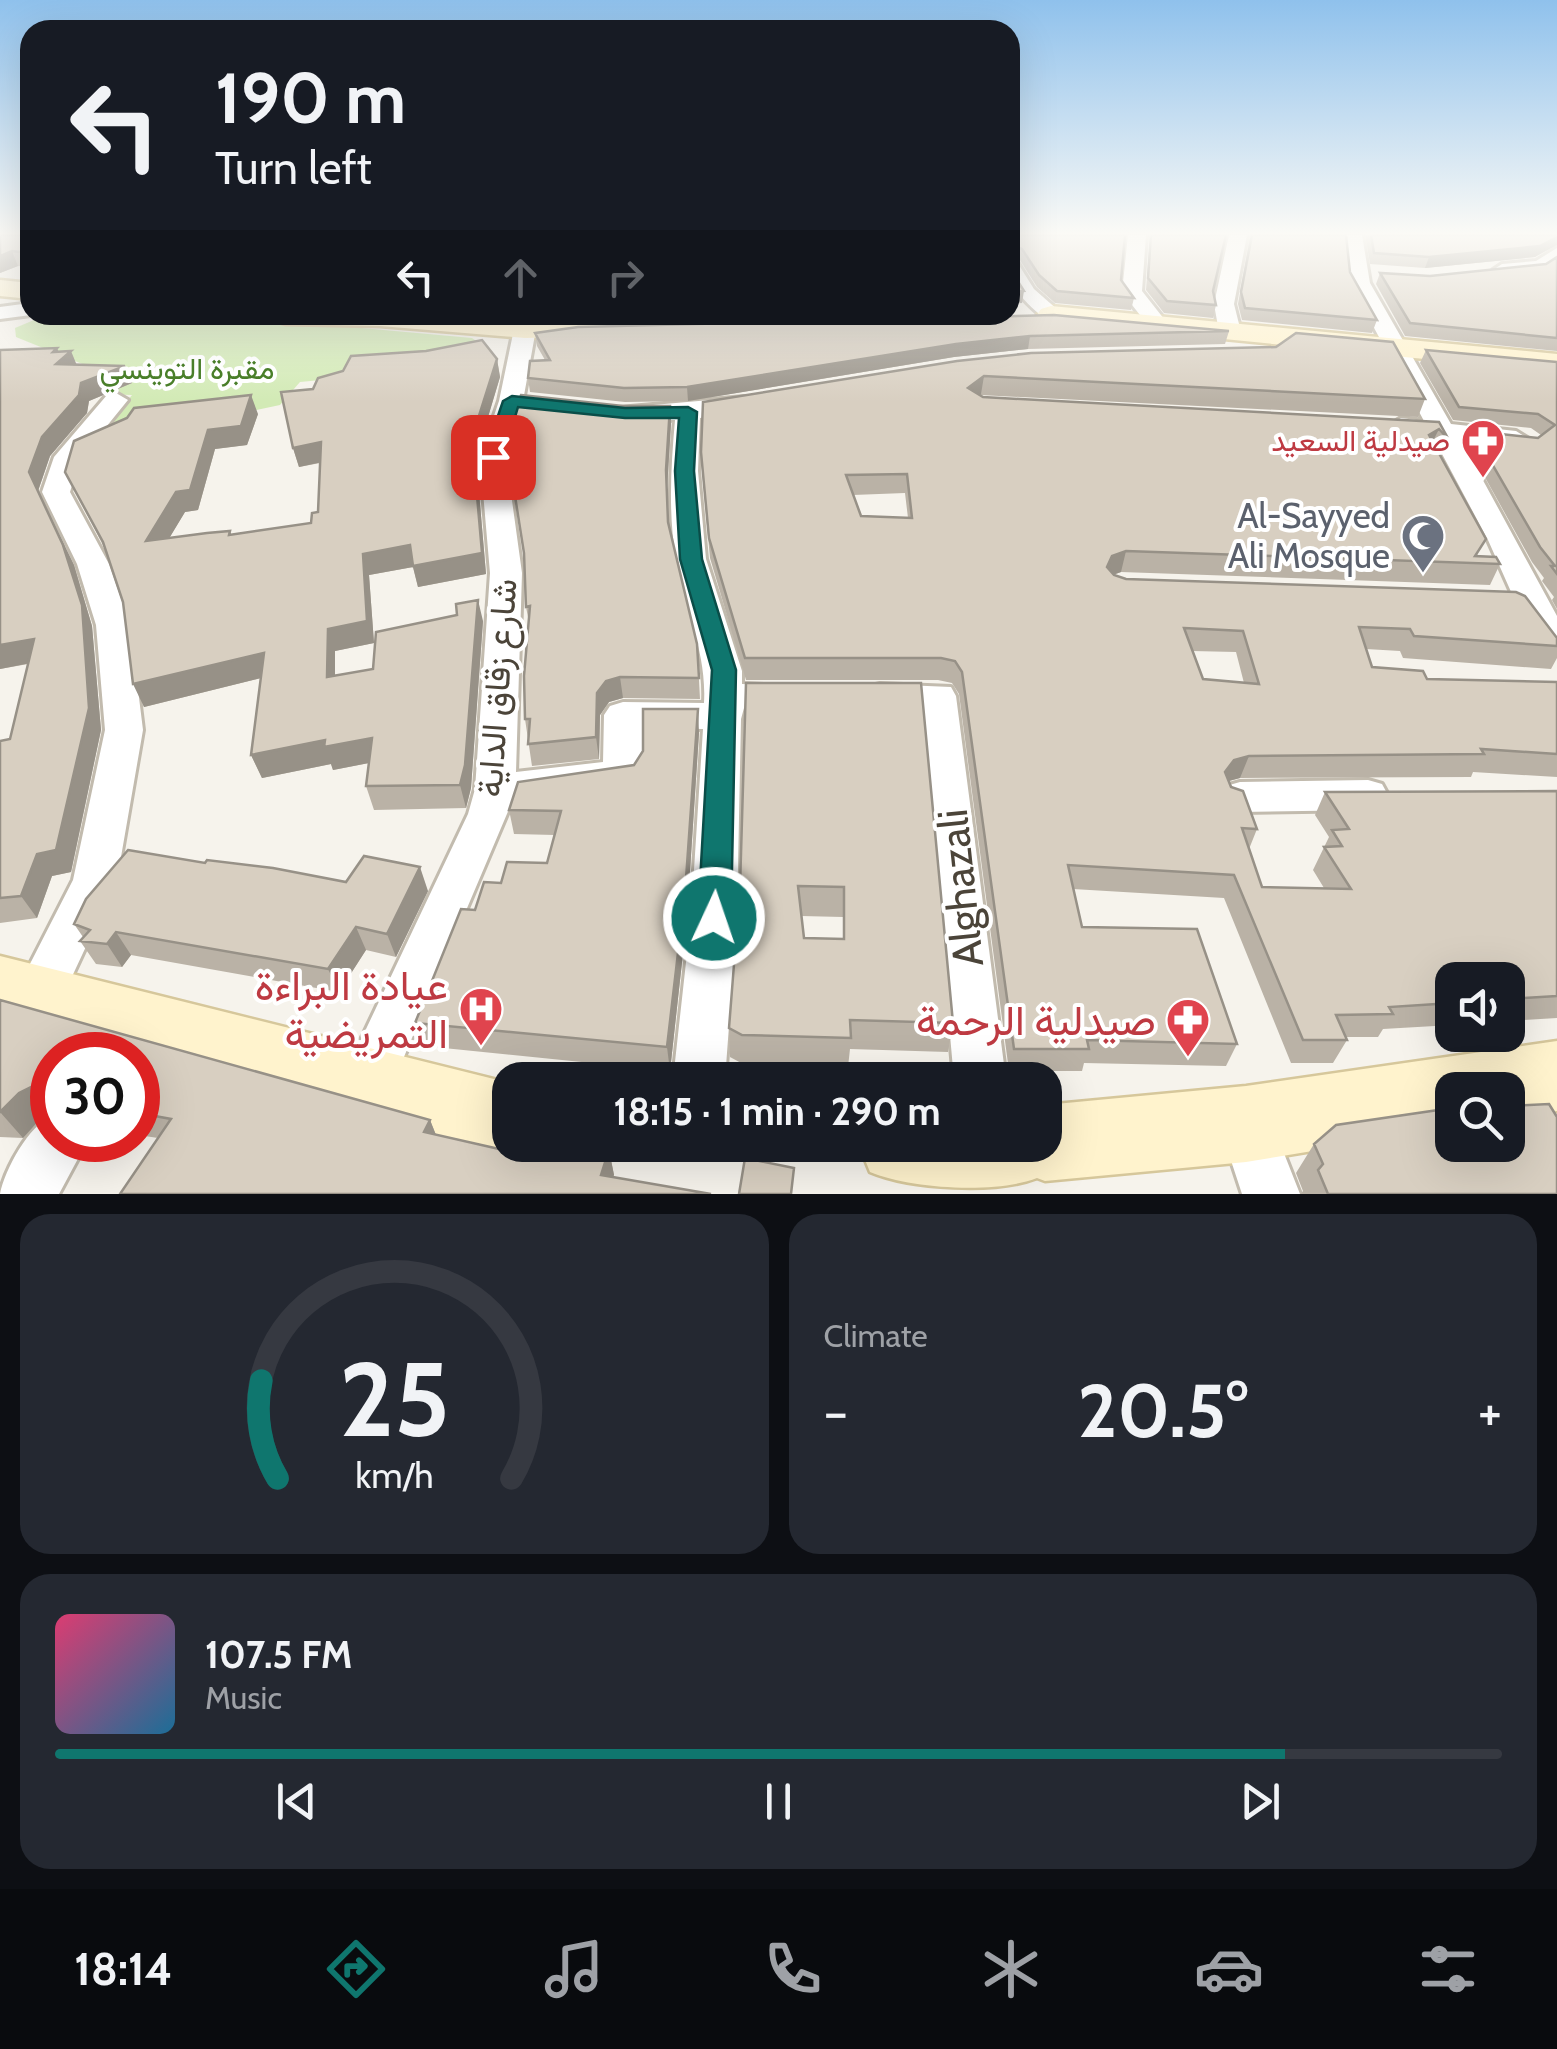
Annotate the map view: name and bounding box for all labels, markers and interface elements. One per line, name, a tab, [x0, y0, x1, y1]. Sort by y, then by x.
text: 190 m	[215, 55, 406, 141]
icon: left	[50, 60, 180, 190]
text: Turn left	[215, 141, 372, 195]
icon: left	[388, 250, 443, 305]
icon: ahead	[493, 250, 548, 305]
icon: right	[598, 250, 653, 305]
park label: مقبرة التوينسي	[99, 350, 275, 393]
pin	[451, 415, 536, 500]
pharmacy icon: صيدلية السعيد	[1460, 418, 1506, 479]
place label: صيدلية السعيد	[1271, 422, 1450, 459]
icon: arrive	[466, 430, 521, 485]
place label: Al-Sayyed Ali Mosque	[1228, 494, 1390, 577]
mosque icon: Al-Sayyed Ali Mosque	[1400, 513, 1446, 574]
street label: شارع زقاق الداية	[467, 577, 529, 799]
street label: Alghazali	[926, 807, 994, 969]
position arrow	[662, 866, 766, 970]
place label: عيادة البراءة التمريضية	[255, 959, 448, 1060]
map controls	[1435, 962, 1525, 1162]
button: sound	[1435, 962, 1525, 1052]
hospital icon: عيادة البراءة التمريضية	[458, 986, 504, 1047]
place label: صيدلية الرحمة	[916, 994, 1156, 1047]
pharmacy icon: صيدلية الرحمة	[1165, 997, 1211, 1058]
speed limit sign: 30	[30, 1032, 160, 1162]
button: search	[1435, 1072, 1525, 1162]
text: 18:15 · 1 min · 290 m	[613, 1088, 941, 1135]
text: Climate	[824, 1316, 928, 1355]
text: 25	[339, 1336, 450, 1462]
text: 20.5°	[1078, 1365, 1248, 1456]
text: −	[824, 1378, 848, 1445]
text: +	[1478, 1378, 1502, 1445]
text: km/h	[355, 1454, 433, 1497]
text: 107.5 FM	[205, 1631, 352, 1678]
text: Music	[205, 1678, 282, 1717]
icon: previous	[269, 1774, 324, 1829]
icon: pause	[751, 1774, 806, 1829]
icon: next	[1233, 1774, 1288, 1829]
icon: directions	[321, 1934, 391, 2004]
icon: music	[539, 1934, 609, 2004]
icon: phone	[758, 1934, 828, 2004]
icon: climate	[976, 1934, 1046, 2004]
icon: car	[1194, 1934, 1264, 2004]
icon: filters	[1413, 1934, 1483, 2004]
text: 18:14	[74, 1942, 173, 1996]

